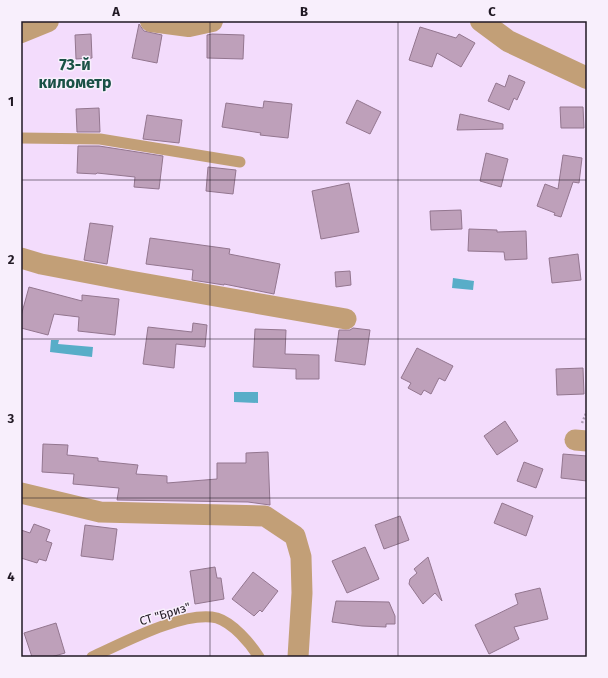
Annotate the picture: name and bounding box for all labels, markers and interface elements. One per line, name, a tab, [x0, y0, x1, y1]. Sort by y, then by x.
text: A	[111, 4, 120, 19]
text: B	[300, 4, 308, 19]
text: C	[488, 4, 496, 19]
district label: 73-й километр	[39, 55, 111, 92]
text: 1	[8, 94, 14, 109]
text: 2	[8, 252, 15, 267]
text: 3	[7, 411, 15, 426]
text: 4	[7, 569, 15, 584]
street label: СТ "Бриз"	[138, 600, 192, 628]

